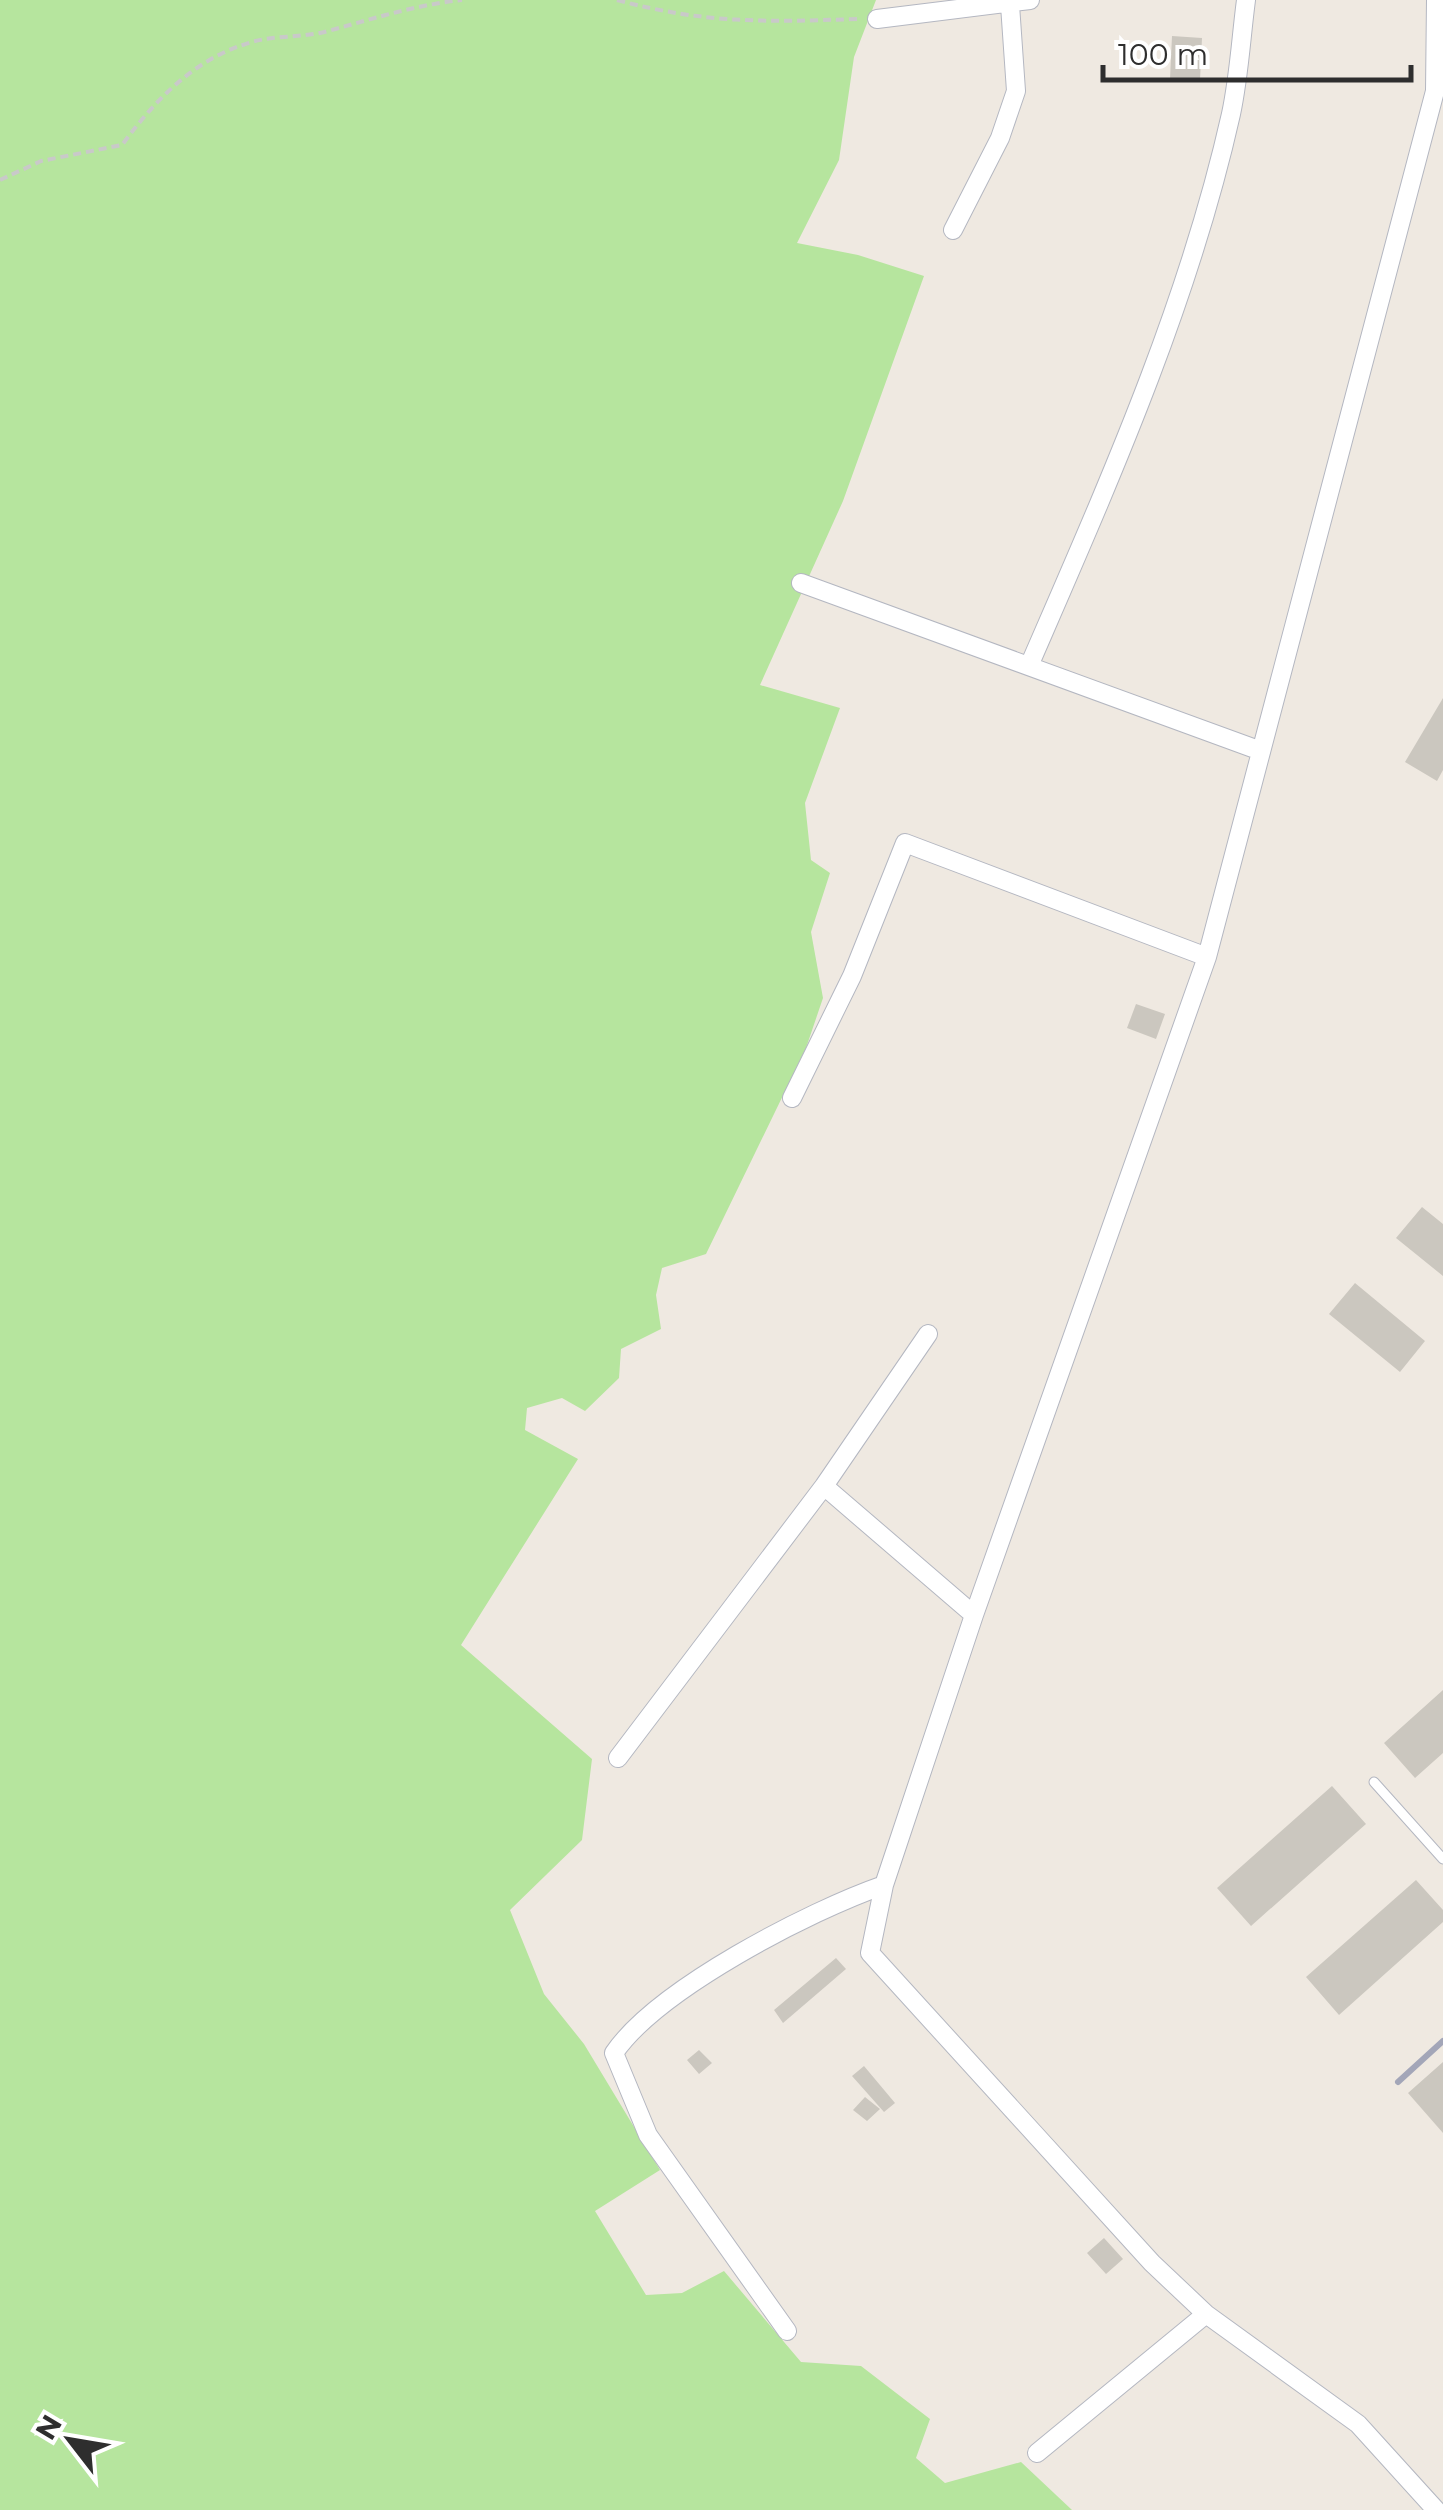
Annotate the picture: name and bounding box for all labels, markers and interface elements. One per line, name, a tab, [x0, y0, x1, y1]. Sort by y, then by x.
scale bar	[1103, 20, 1410, 82]
text: 100 m	[1118, 36, 1208, 73]
north arrow	[20, 2390, 120, 2490]
text: N	[28, 2409, 69, 2446]

